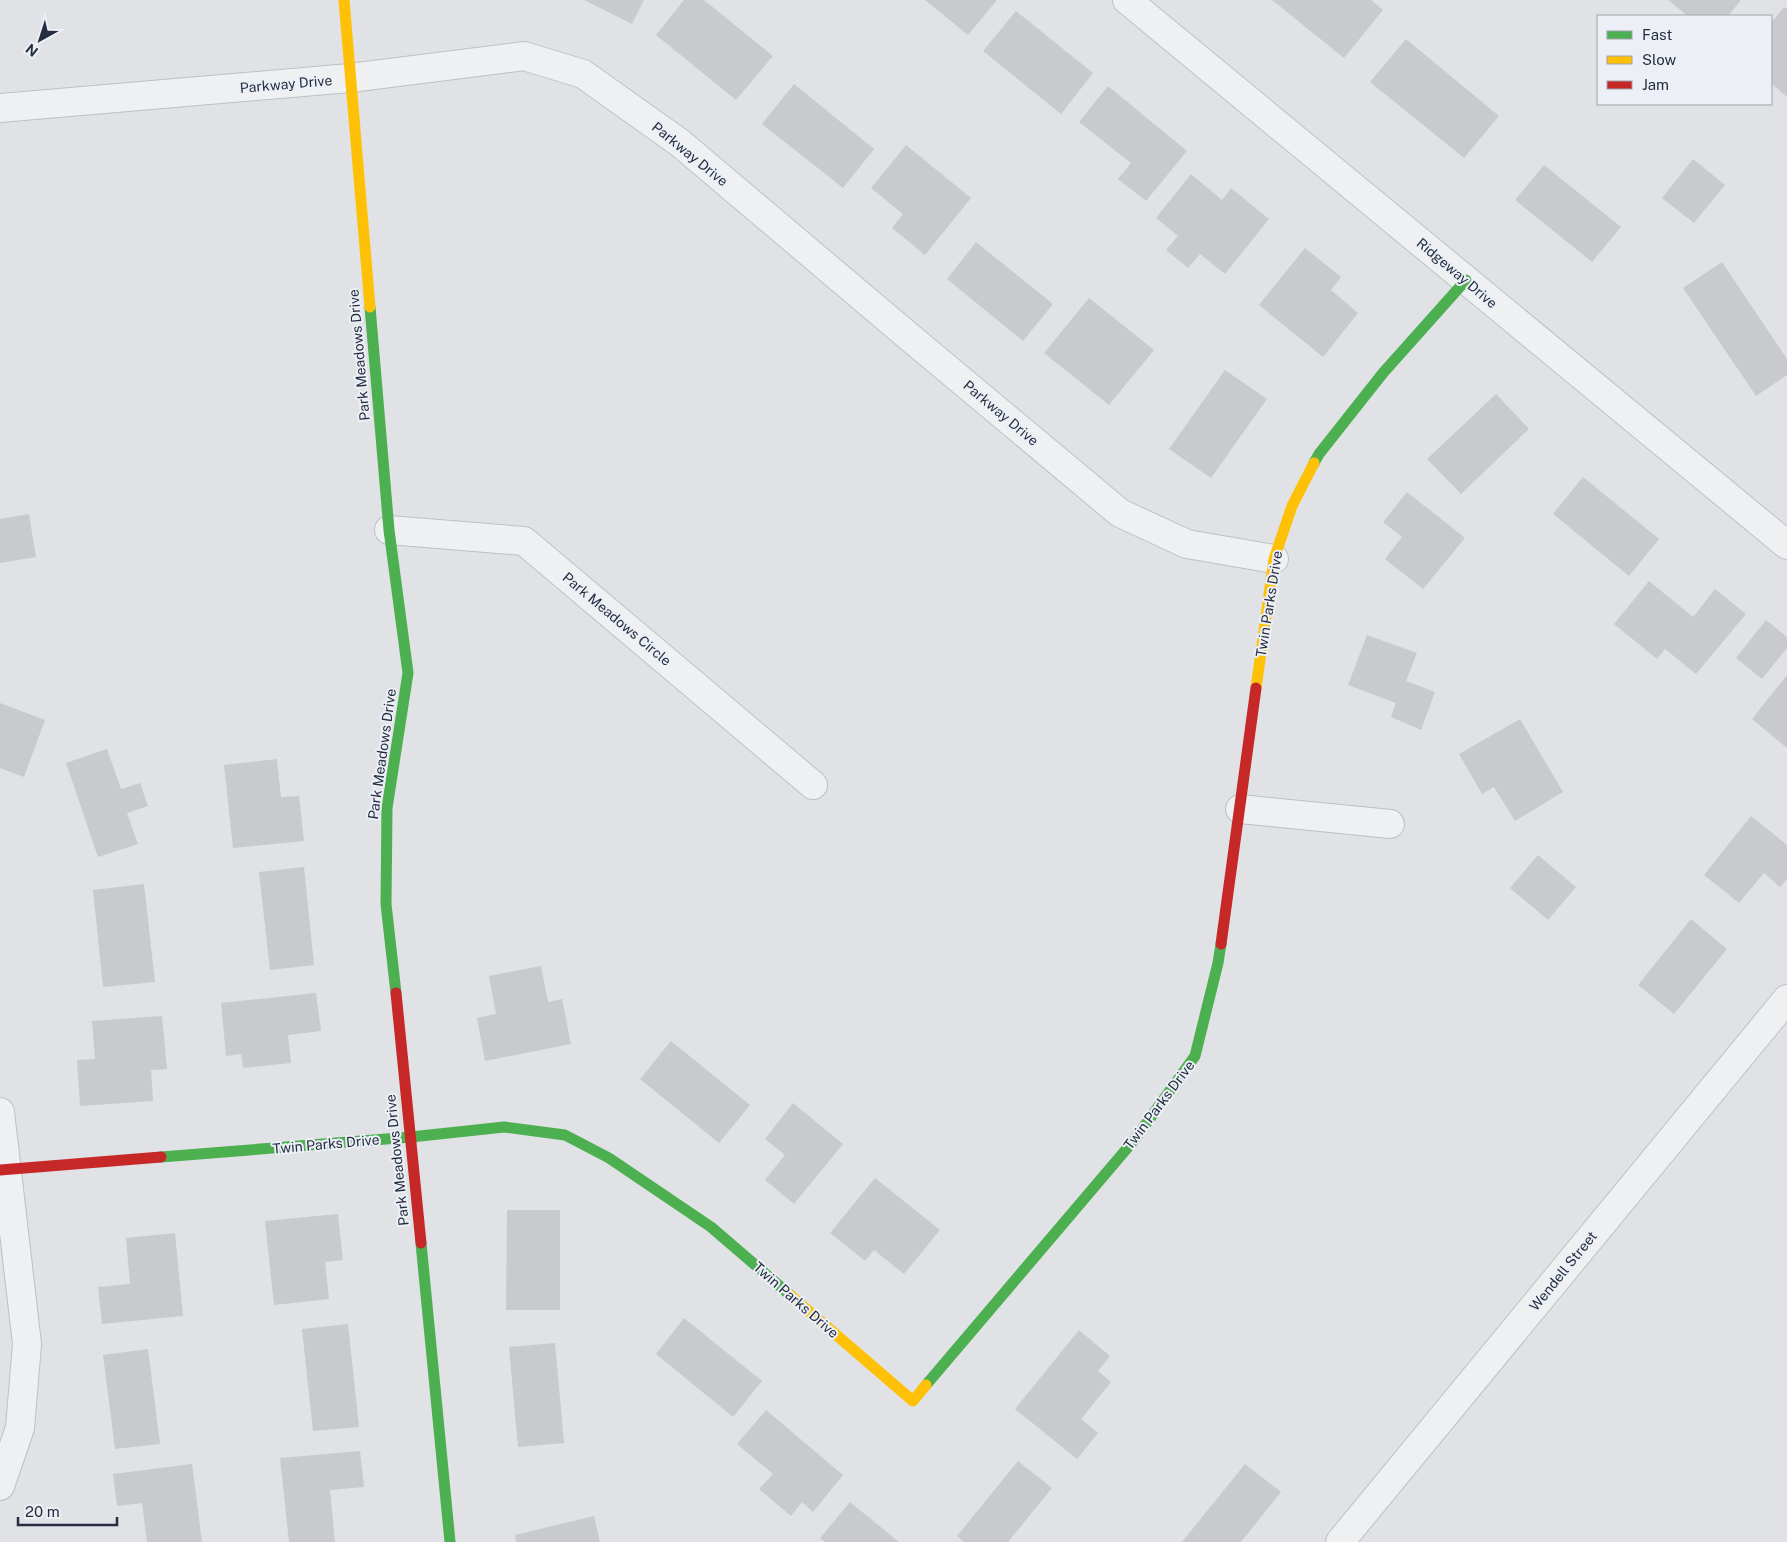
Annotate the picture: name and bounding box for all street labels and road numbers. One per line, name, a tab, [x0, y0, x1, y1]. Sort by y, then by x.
street label: Parkway Drive	[239, 72, 333, 96]
street label: Parkway Drive	[649, 119, 731, 189]
street label: Ridgeway Drive	[1414, 235, 1501, 311]
street label: Park Meadows Drive	[345, 288, 373, 421]
street label: Parkway Drive	[960, 377, 1042, 449]
street label: Twin Parks Drive	[1253, 550, 1285, 658]
street label: Park Meadows Circle	[560, 569, 674, 669]
street label: Park Meadows Drive	[365, 687, 399, 820]
street label: Twin Parks Drive	[1120, 1057, 1198, 1153]
street label: Park Meadows Drive	[382, 1093, 412, 1226]
street label: Twin Parks Drive	[272, 1131, 380, 1157]
street label: Wendell Street	[1526, 1228, 1600, 1314]
street label: Twin Parks Drive	[750, 1259, 842, 1341]

